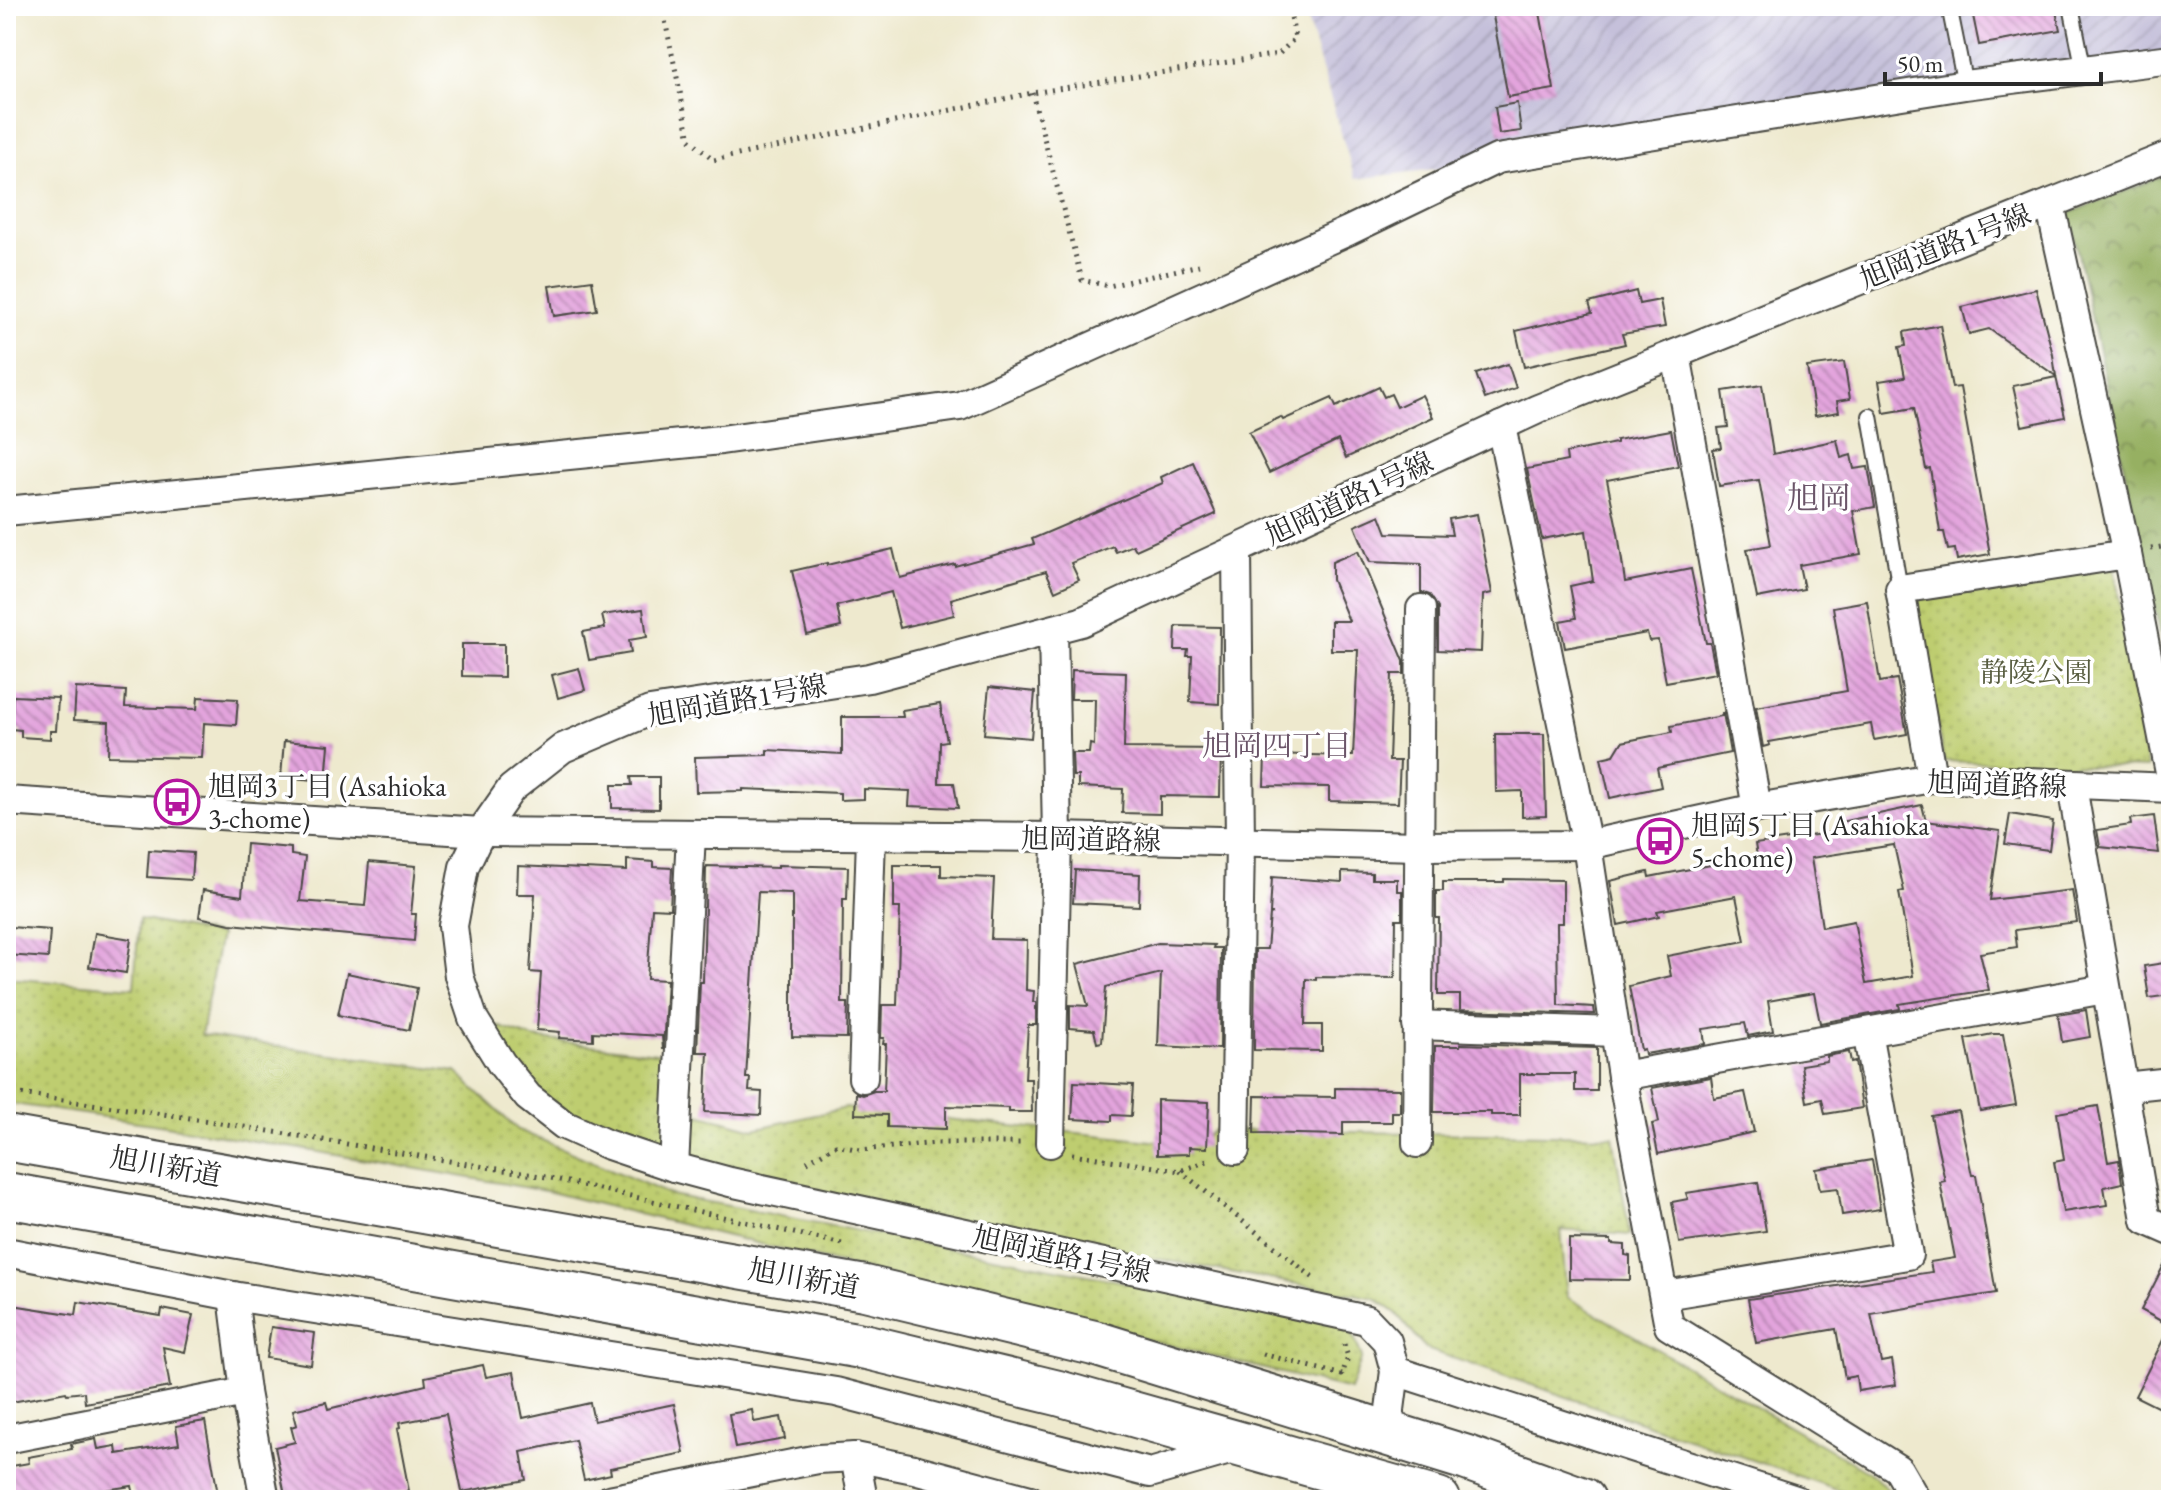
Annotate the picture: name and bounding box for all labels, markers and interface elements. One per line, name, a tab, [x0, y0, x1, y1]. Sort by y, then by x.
scale bar	[1885, 36, 2101, 86]
text: 50 m	[1897, 48, 1944, 79]
street label: 旭岡道路1号線	[1854, 195, 2036, 297]
street label: 旭岡道路1号線	[1259, 443, 1439, 553]
district label: 旭岡	[1787, 477, 1851, 519]
park label: 静陵公園	[1980, 654, 2092, 690]
street label: 旭岡道路1号線	[645, 667, 829, 733]
district label: 旭岡四丁目	[1202, 726, 1352, 765]
street label: 旭岡道路線	[1926, 764, 2068, 804]
place label: 旭岡3丁目 (Asahioka 3-chome)	[208, 768, 447, 836]
bus stop icon: 旭岡3丁目 (Asahioka 3-chome)	[153, 778, 201, 826]
place label: 旭岡5丁目 (Asahioka 5-chome)	[1691, 807, 1930, 875]
bus stop icon: 旭岡5丁目 (Asahioka 5-chome)	[1636, 817, 1684, 865]
street label: 旭岡道路線	[1021, 820, 1161, 858]
street label: 旭川新道	[108, 1139, 224, 1193]
street label: 旭岡道路1号線	[970, 1218, 1154, 1290]
street label: 旭川新道	[746, 1251, 862, 1305]

